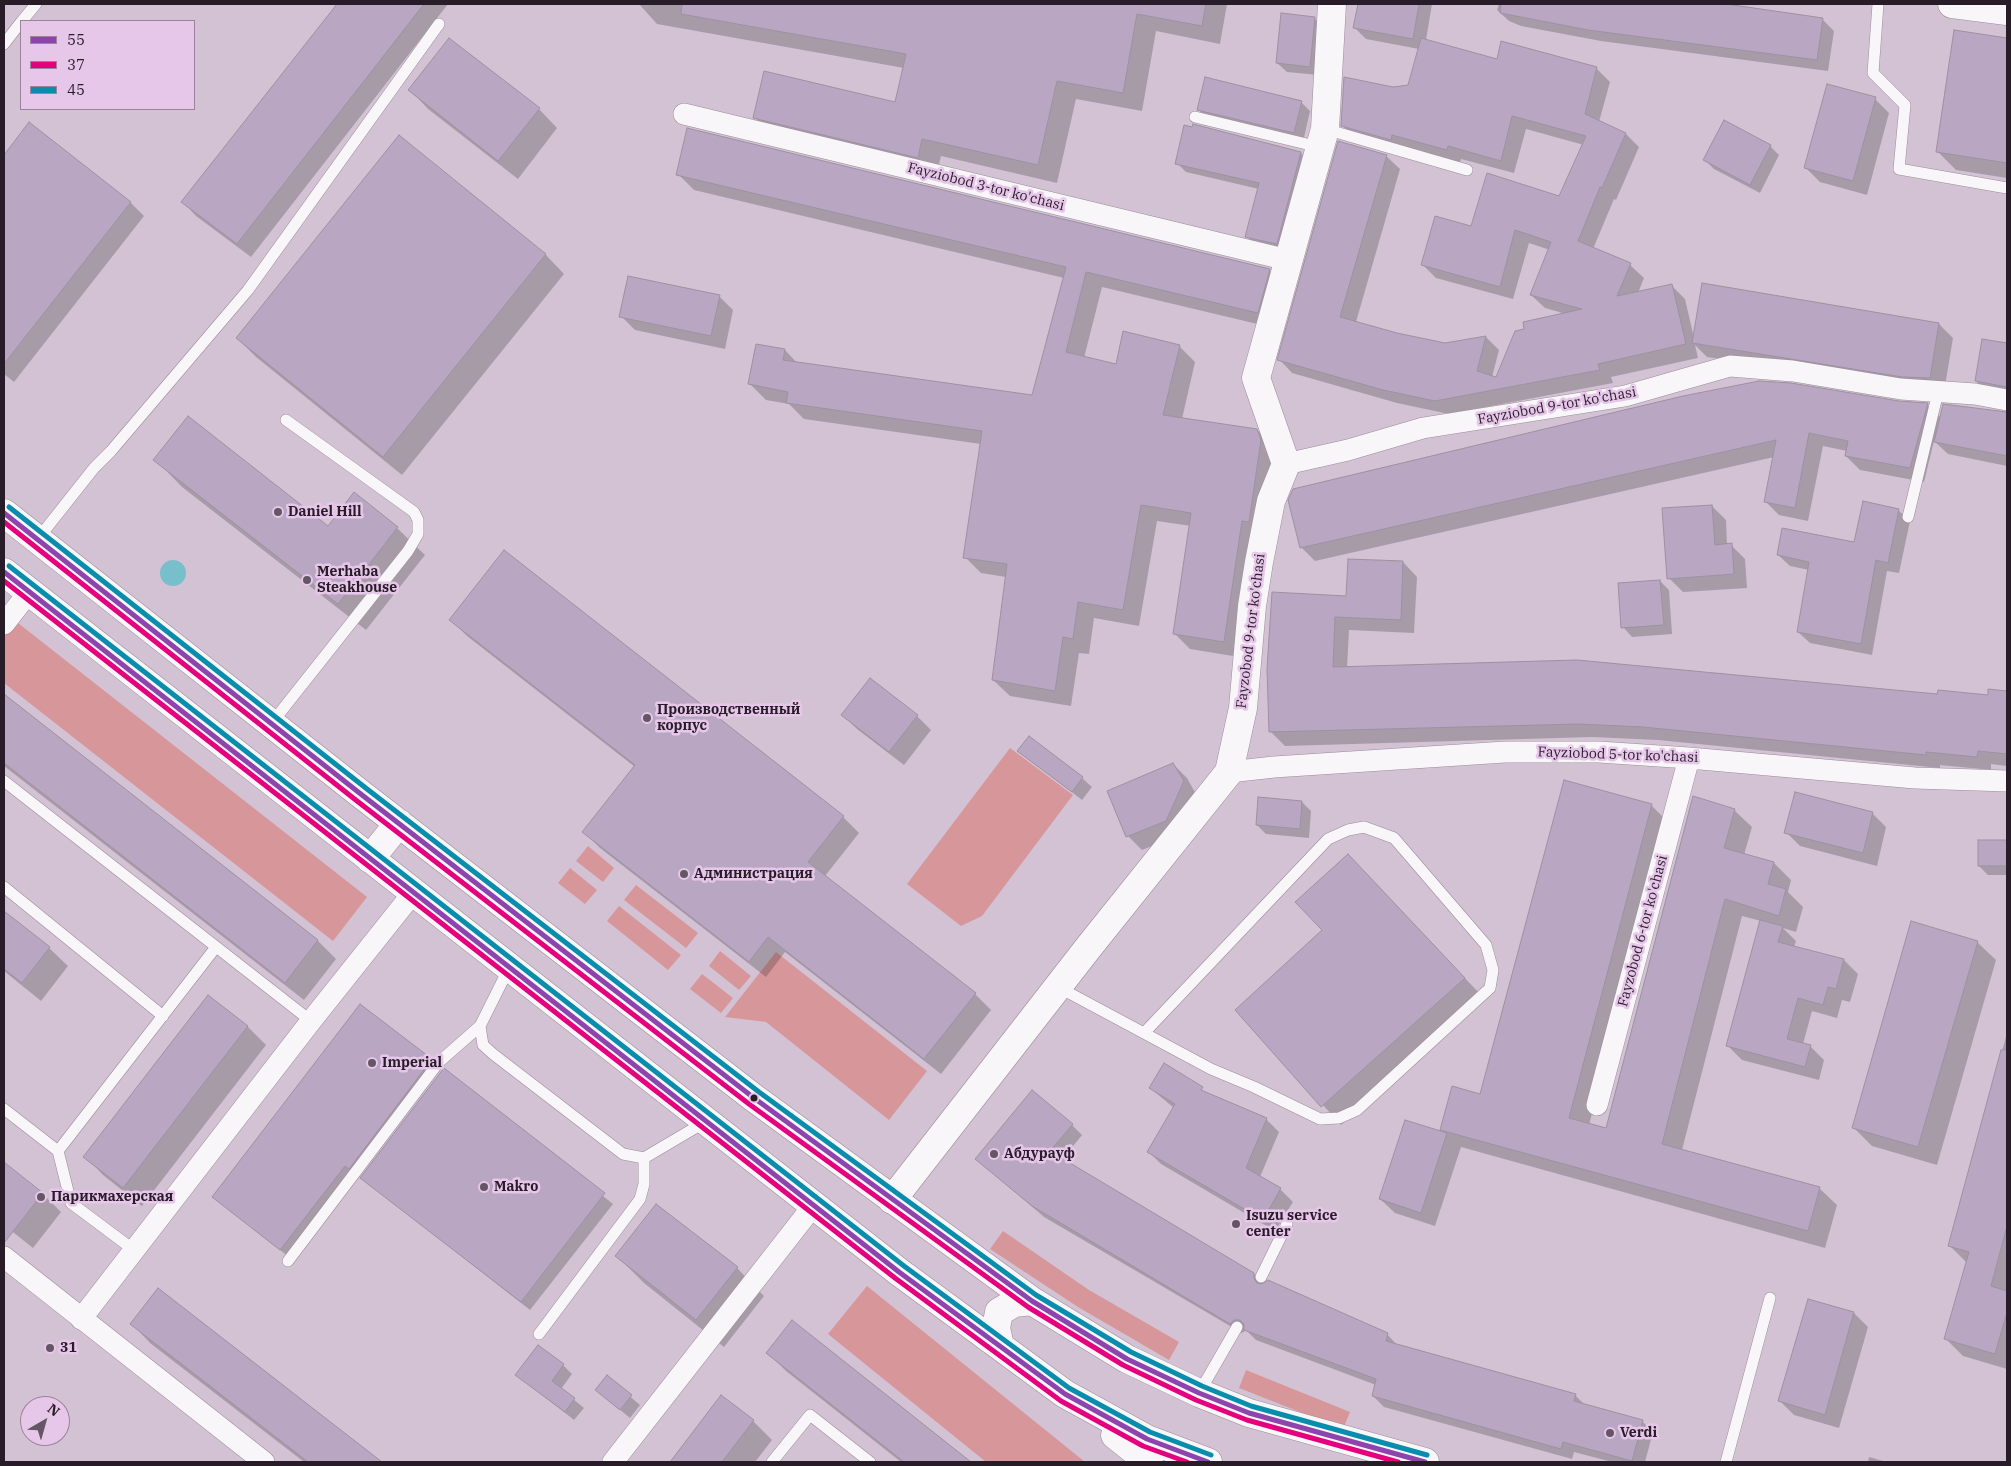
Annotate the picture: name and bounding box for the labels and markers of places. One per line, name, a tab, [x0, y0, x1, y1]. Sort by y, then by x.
place label: Daniel Hill	[288, 504, 361, 520]
marker: Daniel Hill	[272, 506, 284, 518]
place label: Merhaba Steakhouse	[317, 564, 397, 596]
marker: Merhaba Steakhouse	[301, 574, 313, 586]
place label: Производственный корпус	[657, 702, 800, 734]
marker: Производственный корпус	[641, 712, 653, 724]
place label: Администрация	[694, 866, 813, 882]
marker: Администрация	[678, 868, 690, 880]
place label: Imperial	[382, 1055, 442, 1071]
marker: Imperial	[366, 1057, 378, 1069]
unlabelled marker	[749, 1093, 759, 1103]
place label: Абдурауф	[1004, 1146, 1075, 1162]
marker: Абдурауф	[988, 1148, 1000, 1160]
place label: Makro	[494, 1179, 538, 1195]
marker: Makro	[478, 1181, 490, 1193]
place label: Парикмахерская	[51, 1189, 173, 1205]
marker: Парикмахерская	[35, 1191, 47, 1203]
place label: Isuzu service center	[1246, 1208, 1337, 1240]
marker: Isuzu service center	[1230, 1218, 1242, 1230]
place label: 31	[60, 1340, 77, 1356]
marker: 31	[44, 1342, 56, 1354]
place label: Verdi	[1620, 1425, 1657, 1441]
marker: Verdi	[1604, 1427, 1616, 1439]

